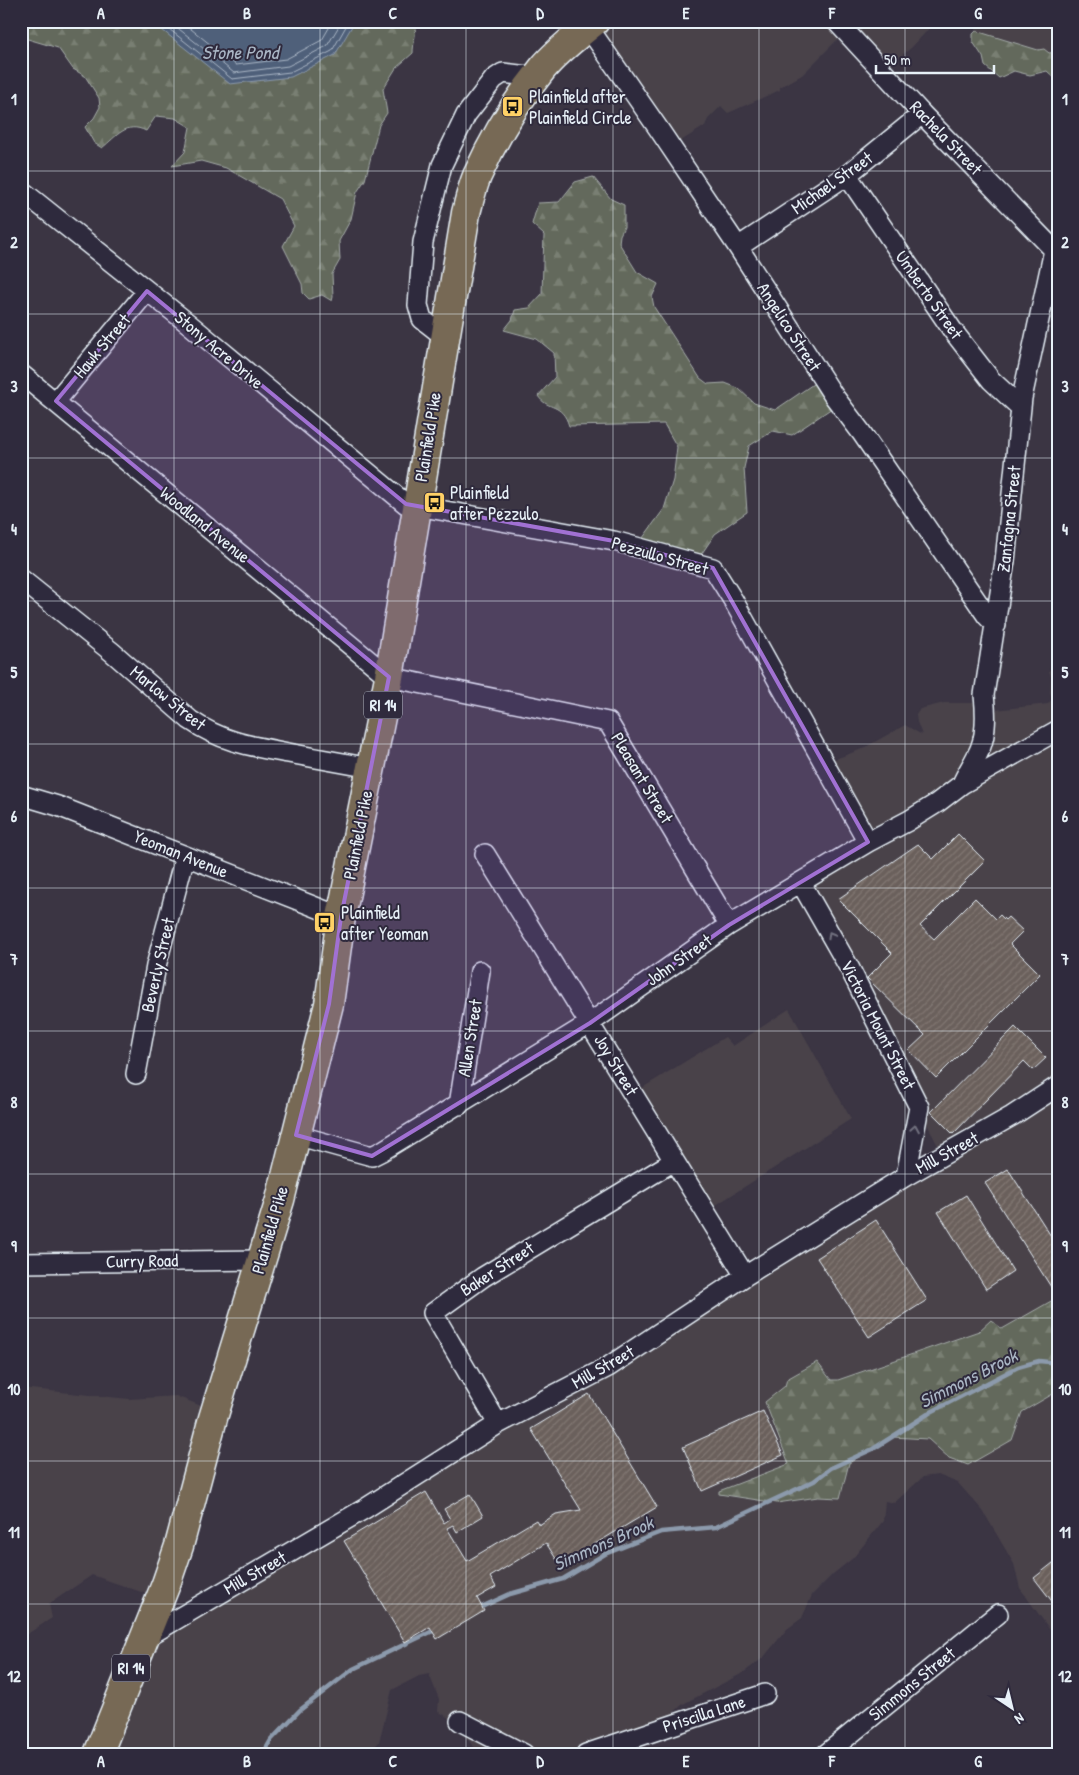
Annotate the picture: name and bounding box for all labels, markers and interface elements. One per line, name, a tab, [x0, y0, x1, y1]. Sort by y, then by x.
text: A	[97, 2, 105, 24]
text: B	[243, 2, 251, 24]
text: C	[389, 2, 398, 24]
text: D	[536, 2, 544, 24]
text: E	[682, 2, 690, 24]
text: F	[828, 2, 836, 24]
text: G	[974, 2, 982, 24]
water label: Stone Pond	[202, 39, 281, 65]
scale bar	[876, 42, 994, 74]
text: 50 m	[884, 49, 911, 70]
place label: Plainfield after Plainfield Circle	[529, 84, 632, 130]
text: 1	[11, 88, 17, 110]
text: 1	[1062, 88, 1068, 110]
bus stop icon: Plainfield after Plainfield Circle	[501, 95, 525, 119]
street label: Rachela Street	[904, 95, 989, 181]
street label: Michael Street	[786, 145, 878, 220]
text: 2	[10, 231, 18, 253]
text: 2	[1061, 231, 1069, 253]
street label: Umberto Street	[890, 245, 970, 345]
street label: Angelico Street	[751, 277, 828, 377]
street label: Stony Acre Drive	[169, 305, 269, 394]
street label: Hawk Street	[67, 307, 137, 383]
text: 3	[10, 375, 18, 397]
text: 3	[1061, 375, 1069, 397]
street label: Plainfield Pike	[408, 390, 447, 483]
street label: Zanfagna Street	[990, 464, 1027, 574]
street label: Woodland Avenue	[155, 480, 256, 569]
place label: Plainfield after Pezzulo	[450, 480, 538, 526]
bus stop icon: Plainfield after Pezzulo	[422, 491, 446, 515]
text: 4	[11, 518, 17, 540]
text: 4	[1062, 518, 1068, 540]
street label: Pezzullo Street	[609, 530, 712, 581]
street label: Marlow Street	[125, 659, 212, 737]
text: 5	[11, 661, 18, 683]
text: 5	[1062, 661, 1069, 683]
road number: RI 14	[364, 692, 402, 718]
street label: Pleasant Street	[605, 728, 680, 829]
street label: Plainfield Pike	[337, 788, 378, 882]
text: 6	[11, 805, 18, 827]
text: 6	[1062, 805, 1069, 827]
street label: Yeoman Avenue	[130, 823, 232, 884]
place label: Plainfield after Yeoman	[341, 900, 429, 946]
bus stop icon: Plainfield after Yeoman	[313, 911, 337, 935]
street label: Beverly Street	[135, 915, 181, 1014]
street label: John Street	[641, 927, 718, 992]
one-way arrow	[827, 931, 837, 940]
text: 7	[9, 948, 18, 970]
text: 7	[1060, 948, 1069, 970]
street label: Victoria Mount Street	[835, 956, 922, 1095]
street label: Allen Street	[451, 997, 488, 1078]
street label: Joy Street	[588, 1029, 645, 1101]
text: 8	[11, 1091, 18, 1113]
text: 8	[1062, 1091, 1069, 1113]
one-way arrow	[909, 1124, 920, 1132]
street label: Mill Street	[911, 1125, 983, 1180]
street label: Plainfield Pike	[245, 1183, 294, 1277]
text: 9	[11, 1235, 17, 1257]
street label: Baker Street	[455, 1235, 539, 1302]
text: 9	[1062, 1235, 1068, 1257]
street label: Curry Road	[106, 1247, 178, 1274]
street label: Mill Street	[567, 1338, 639, 1395]
water label: Simmons Brook	[914, 1341, 1023, 1414]
text: 10	[8, 1378, 20, 1400]
text: 10	[1059, 1378, 1071, 1400]
water label: Simmons Brook	[549, 1509, 659, 1577]
text: 11	[8, 1521, 20, 1543]
text: 11	[1059, 1521, 1071, 1543]
street label: Mill Street	[219, 1544, 291, 1601]
street label: Simmons Street	[863, 1640, 961, 1726]
road number: RI 14	[112, 1655, 150, 1682]
text: 12	[7, 1665, 21, 1687]
text: 12	[1058, 1665, 1072, 1687]
north arrow	[986, 1682, 1036, 1732]
street label: Priscilla Lane	[659, 1688, 748, 1739]
text: N	[1011, 1709, 1028, 1729]
text: A	[97, 1750, 105, 1772]
text: B	[243, 1750, 251, 1772]
text: C	[389, 1750, 398, 1772]
text: D	[536, 1750, 544, 1772]
text: E	[682, 1750, 690, 1772]
text: F	[828, 1750, 836, 1772]
text: G	[974, 1750, 982, 1772]

